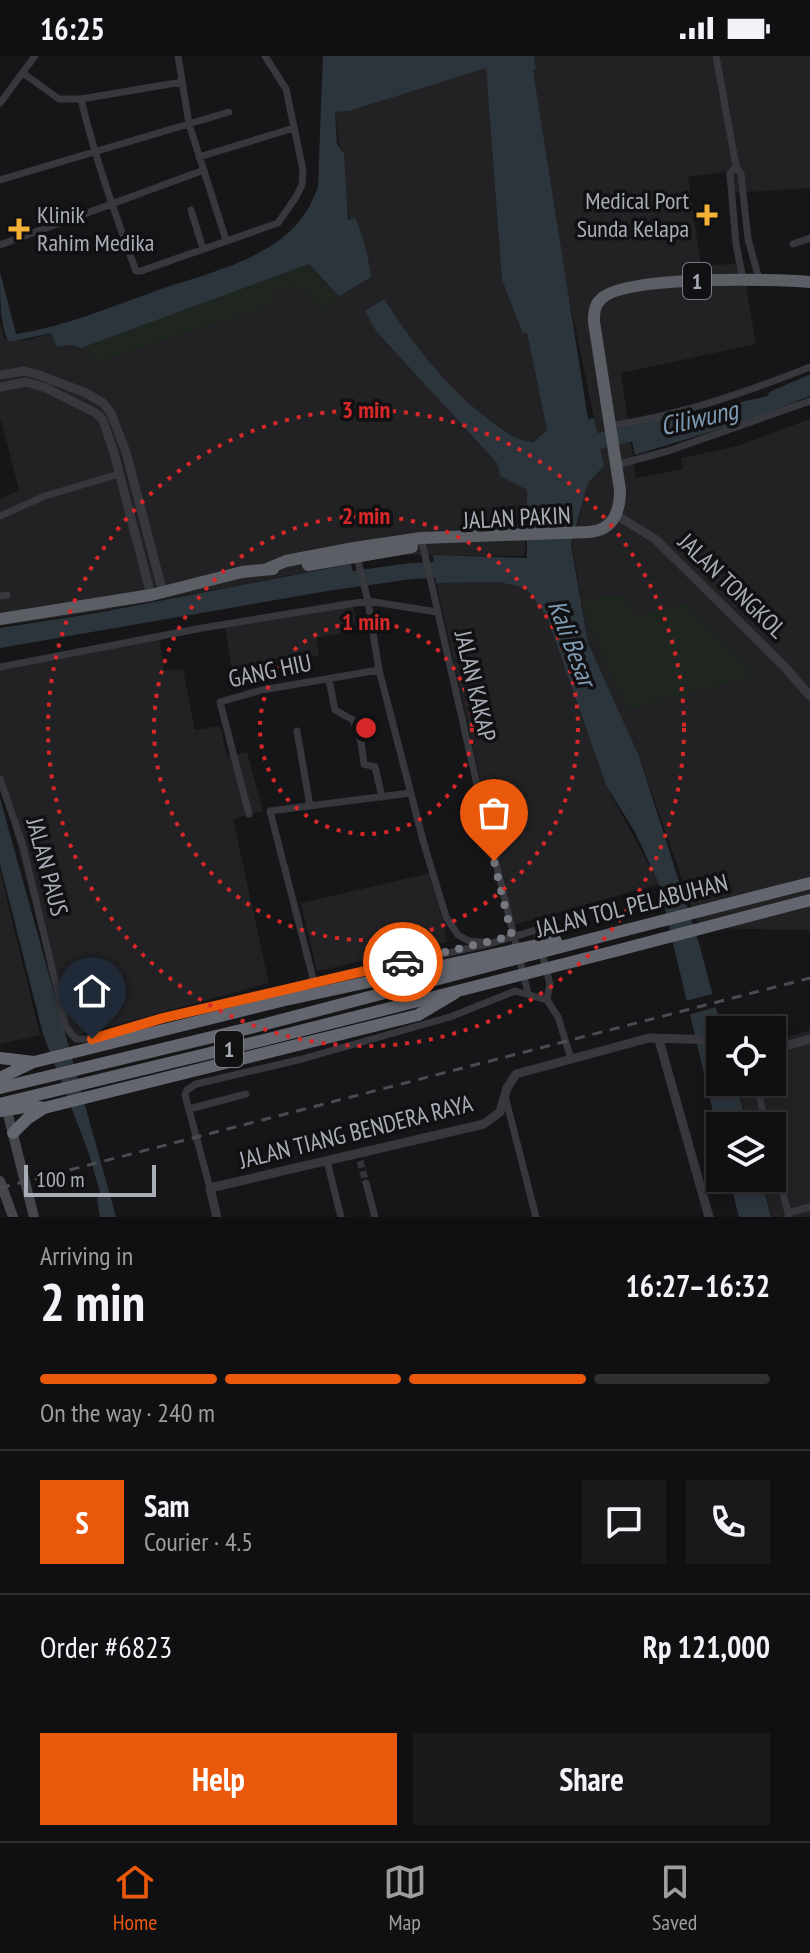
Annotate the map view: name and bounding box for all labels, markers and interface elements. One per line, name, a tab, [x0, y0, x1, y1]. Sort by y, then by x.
text: 16:25	[40, 9, 105, 48]
place label: Medical Port Sunda Kelapa	[577, 185, 689, 244]
place label: Klinik Rahim Medika	[37, 199, 154, 258]
marker: Medical Port Sunda Kelapa	[696, 204, 718, 226]
marker: Klinik Rahim Medika	[8, 218, 30, 240]
road number: 1	[683, 263, 711, 299]
water label: Ciliwung	[657, 392, 743, 442]
text: 3 min	[342, 394, 390, 425]
street label: JALAN PAKIN	[461, 499, 572, 536]
text: 2 min	[342, 500, 390, 531]
street label: JALAN TONGKOL	[671, 526, 793, 645]
water label: Kali Besar	[541, 595, 605, 694]
text: 1 min	[342, 606, 390, 637]
street label: JALAN KAKAP	[447, 627, 503, 744]
street label: GANG HIU	[226, 647, 314, 694]
centre of rings	[352, 714, 380, 742]
pin	[460, 779, 528, 861]
icon: bag	[472, 791, 516, 835]
street label: JALAN PAUS	[19, 813, 75, 919]
street label: JALAN TOL PELABUHAN	[532, 867, 731, 945]
courier	[363, 922, 443, 1002]
icon: car	[381, 940, 425, 984]
pin	[58, 957, 126, 1039]
icon: home	[70, 969, 114, 1013]
map controls	[706, 1016, 786, 1192]
button: locate	[706, 1016, 786, 1096]
road number: 1	[215, 1031, 243, 1067]
street label: JALAN TIANG BENDERA RAYA	[235, 1087, 476, 1176]
button: layers	[706, 1112, 786, 1192]
scale bar	[24, 1161, 156, 1197]
text: 100 m	[36, 1165, 85, 1193]
text: Arriving in	[40, 1239, 133, 1272]
text: 16:27–16:32	[626, 1266, 770, 1305]
text: 2 min	[40, 1268, 145, 1335]
text: On the way · 240 m	[40, 1396, 215, 1429]
button: chat	[582, 1480, 666, 1564]
button: phone	[686, 1480, 770, 1564]
text: Sam	[144, 1486, 189, 1525]
text: S	[75, 1503, 89, 1542]
text: Courier · 4.5	[144, 1525, 253, 1558]
text: Order #6823	[40, 1627, 172, 1666]
text: Rp 121,000	[643, 1627, 770, 1666]
button: Help	[40, 1733, 397, 1825]
button: Share	[413, 1733, 770, 1825]
tab: Home	[113, 1860, 157, 1936]
tab: Map	[383, 1860, 427, 1936]
tab: Saved	[652, 1860, 697, 1936]

